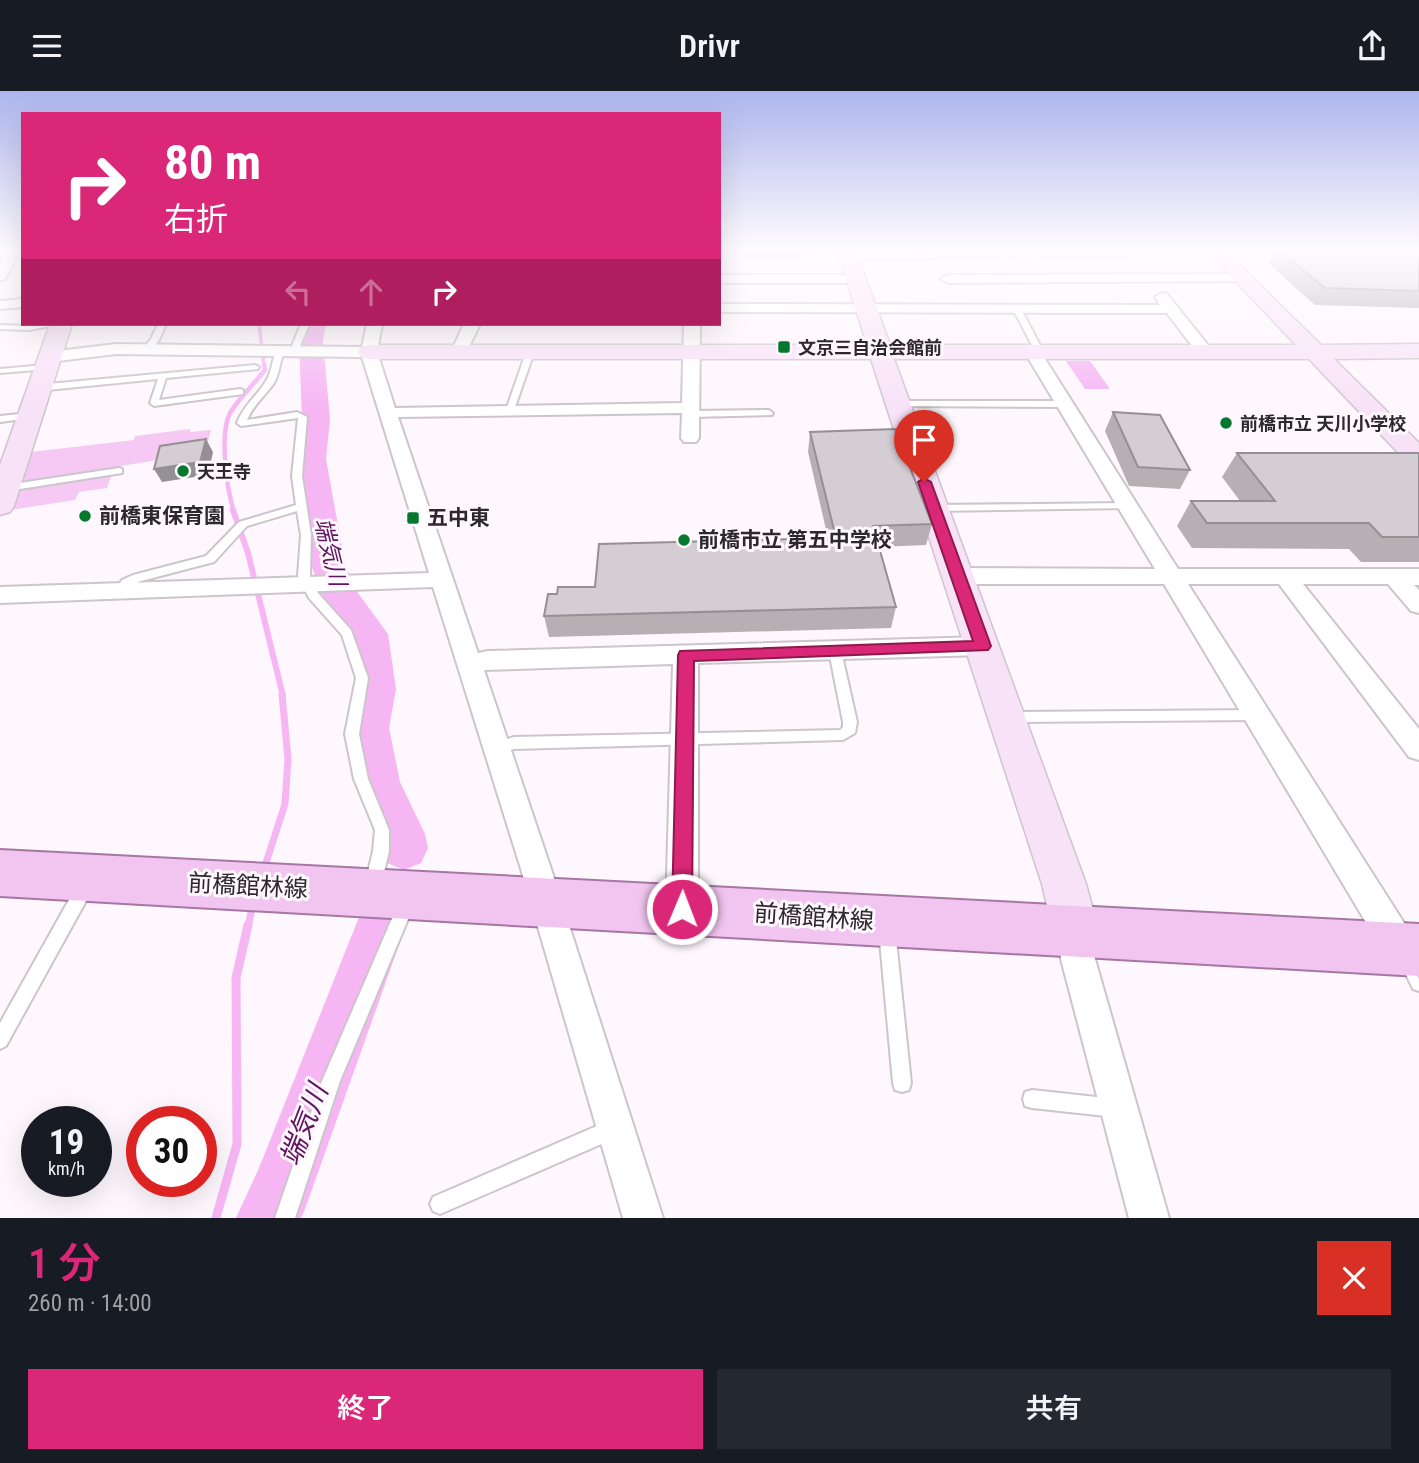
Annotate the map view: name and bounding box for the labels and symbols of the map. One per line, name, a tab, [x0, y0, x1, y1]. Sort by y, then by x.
place label: 文京三自治会館前	[798, 337, 942, 358]
marker: 文京三自治会館前	[776, 339, 792, 355]
pin	[894, 410, 954, 482]
place label: 前橋市立 天川小学校	[1240, 413, 1406, 434]
marker: 前橋市立 天川小学校	[1218, 415, 1234, 431]
place label: 天王寺	[197, 461, 251, 482]
marker: 天王寺	[175, 463, 191, 479]
place label: 前橋東保育園	[99, 504, 225, 528]
place label: 五中東	[427, 506, 490, 530]
marker: 前橋東保育園	[77, 508, 93, 524]
marker: 五中東	[405, 510, 421, 526]
water label: 端気川	[309, 515, 352, 592]
place label: 前橋市立 第五中学校	[698, 528, 892, 552]
marker: 前橋市立 第五中学校	[676, 532, 692, 548]
street label: 前橋館林線	[187, 869, 309, 903]
position arrow	[645, 872, 719, 946]
street label: 前橋館林線	[753, 899, 875, 935]
water label: 端気川	[274, 1077, 336, 1170]
speed limit sign: 30	[126, 1106, 217, 1197]

